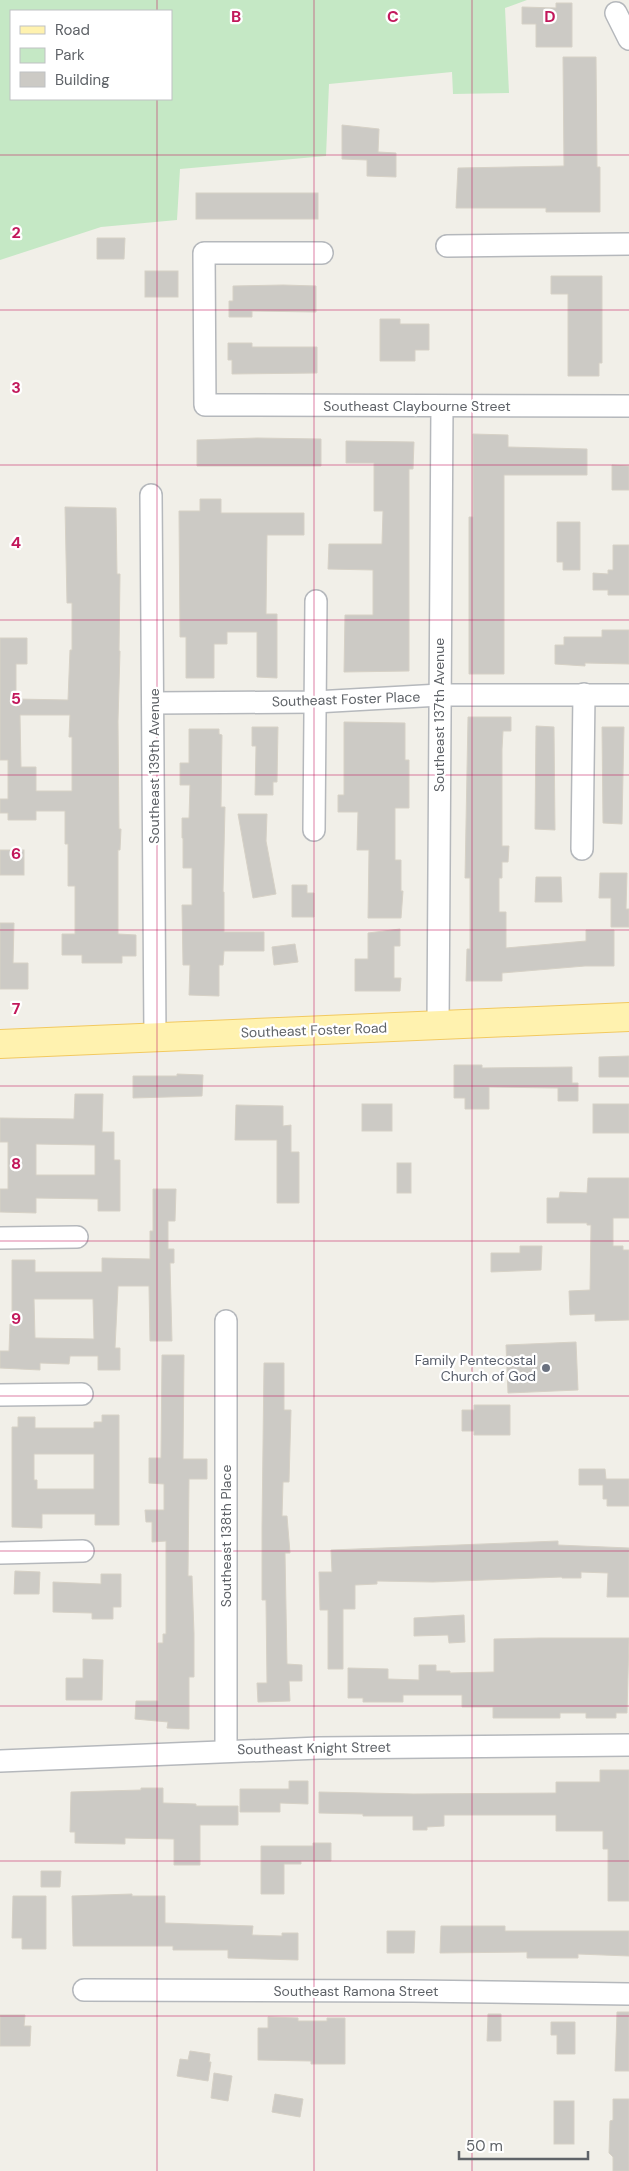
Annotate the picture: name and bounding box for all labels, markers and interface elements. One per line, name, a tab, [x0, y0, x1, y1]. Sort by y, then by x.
text: B	[231, 6, 241, 27]
text: C	[387, 6, 399, 27]
text: D	[544, 6, 556, 27]
legend	[10, 10, 172, 100]
text: Road	[55, 20, 90, 40]
text: Park	[55, 45, 85, 65]
text: Building	[55, 70, 110, 90]
text: 2	[11, 222, 21, 243]
text: 3	[11, 377, 21, 398]
street label: Southeast Claybourne Street	[323, 397, 511, 415]
text: 4	[11, 532, 21, 553]
street label: Southeast 137th Avenue	[430, 638, 448, 792]
street label: Southeast Foster Place	[271, 687, 421, 711]
text: 5	[11, 688, 21, 709]
street label: Southeast 139th Avenue	[145, 688, 163, 844]
text: 6	[11, 843, 21, 864]
text: 7	[12, 998, 21, 1019]
street label: Southeast Foster Road	[241, 1018, 387, 1042]
text: 8	[11, 1153, 21, 1174]
text: 9	[11, 1308, 21, 1329]
place label: Family Pentecostal Church of God	[415, 1351, 536, 1385]
marker: Family Pentecostal Church of God	[540, 1362, 552, 1374]
street label: Southeast 138th Place	[217, 1465, 235, 1607]
street label: Southeast Knight Street	[237, 1738, 391, 1758]
street label: Southeast Ramona Street	[273, 1982, 439, 2000]
scale bar	[459, 2128, 588, 2160]
text: 50 m	[466, 2136, 503, 2156]

